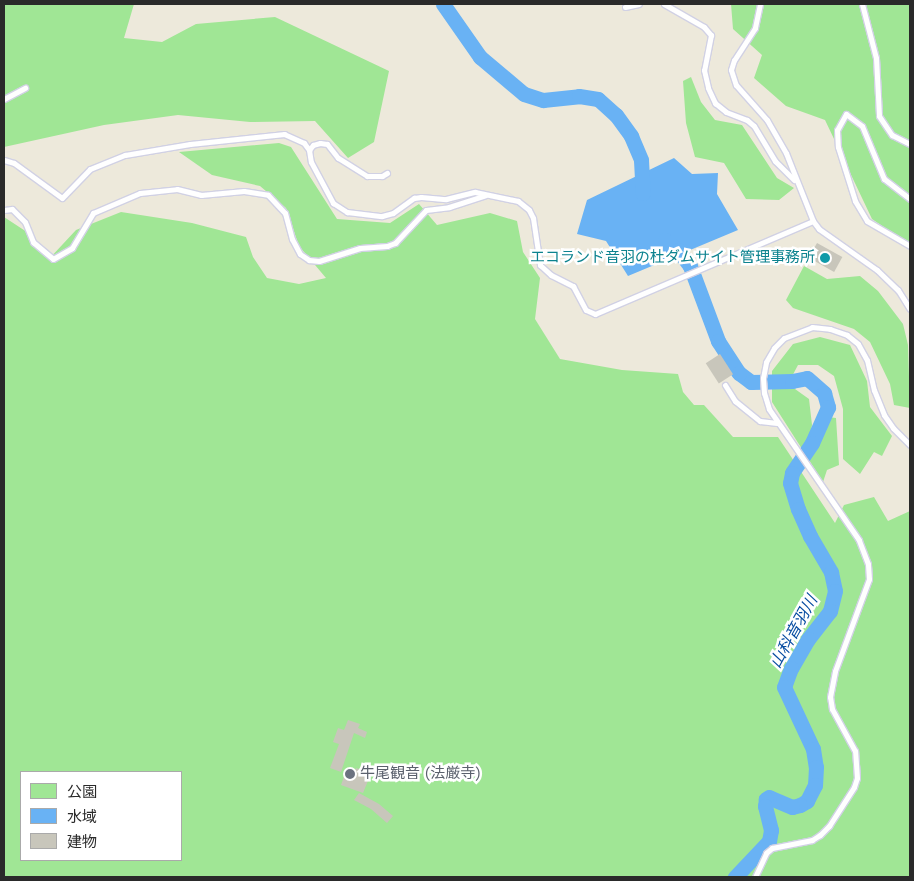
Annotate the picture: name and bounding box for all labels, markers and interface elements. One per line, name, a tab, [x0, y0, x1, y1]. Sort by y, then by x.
place label: エコランド音羽の杜ダムサイト管理事務所	[530, 249, 815, 267]
marker: エコランド音羽の杜ダムサイト管理事務所	[819, 252, 831, 264]
water label: 山科音羽川	[766, 592, 822, 672]
place label: 牛尾観音 (法厳寺)	[360, 765, 481, 783]
marker: 牛尾観音 (法厳寺)	[344, 768, 356, 780]
legend	[20, 771, 182, 861]
text: 公園	[67, 783, 97, 801]
text: 水域	[67, 808, 97, 826]
text: 建物	[67, 833, 97, 851]

